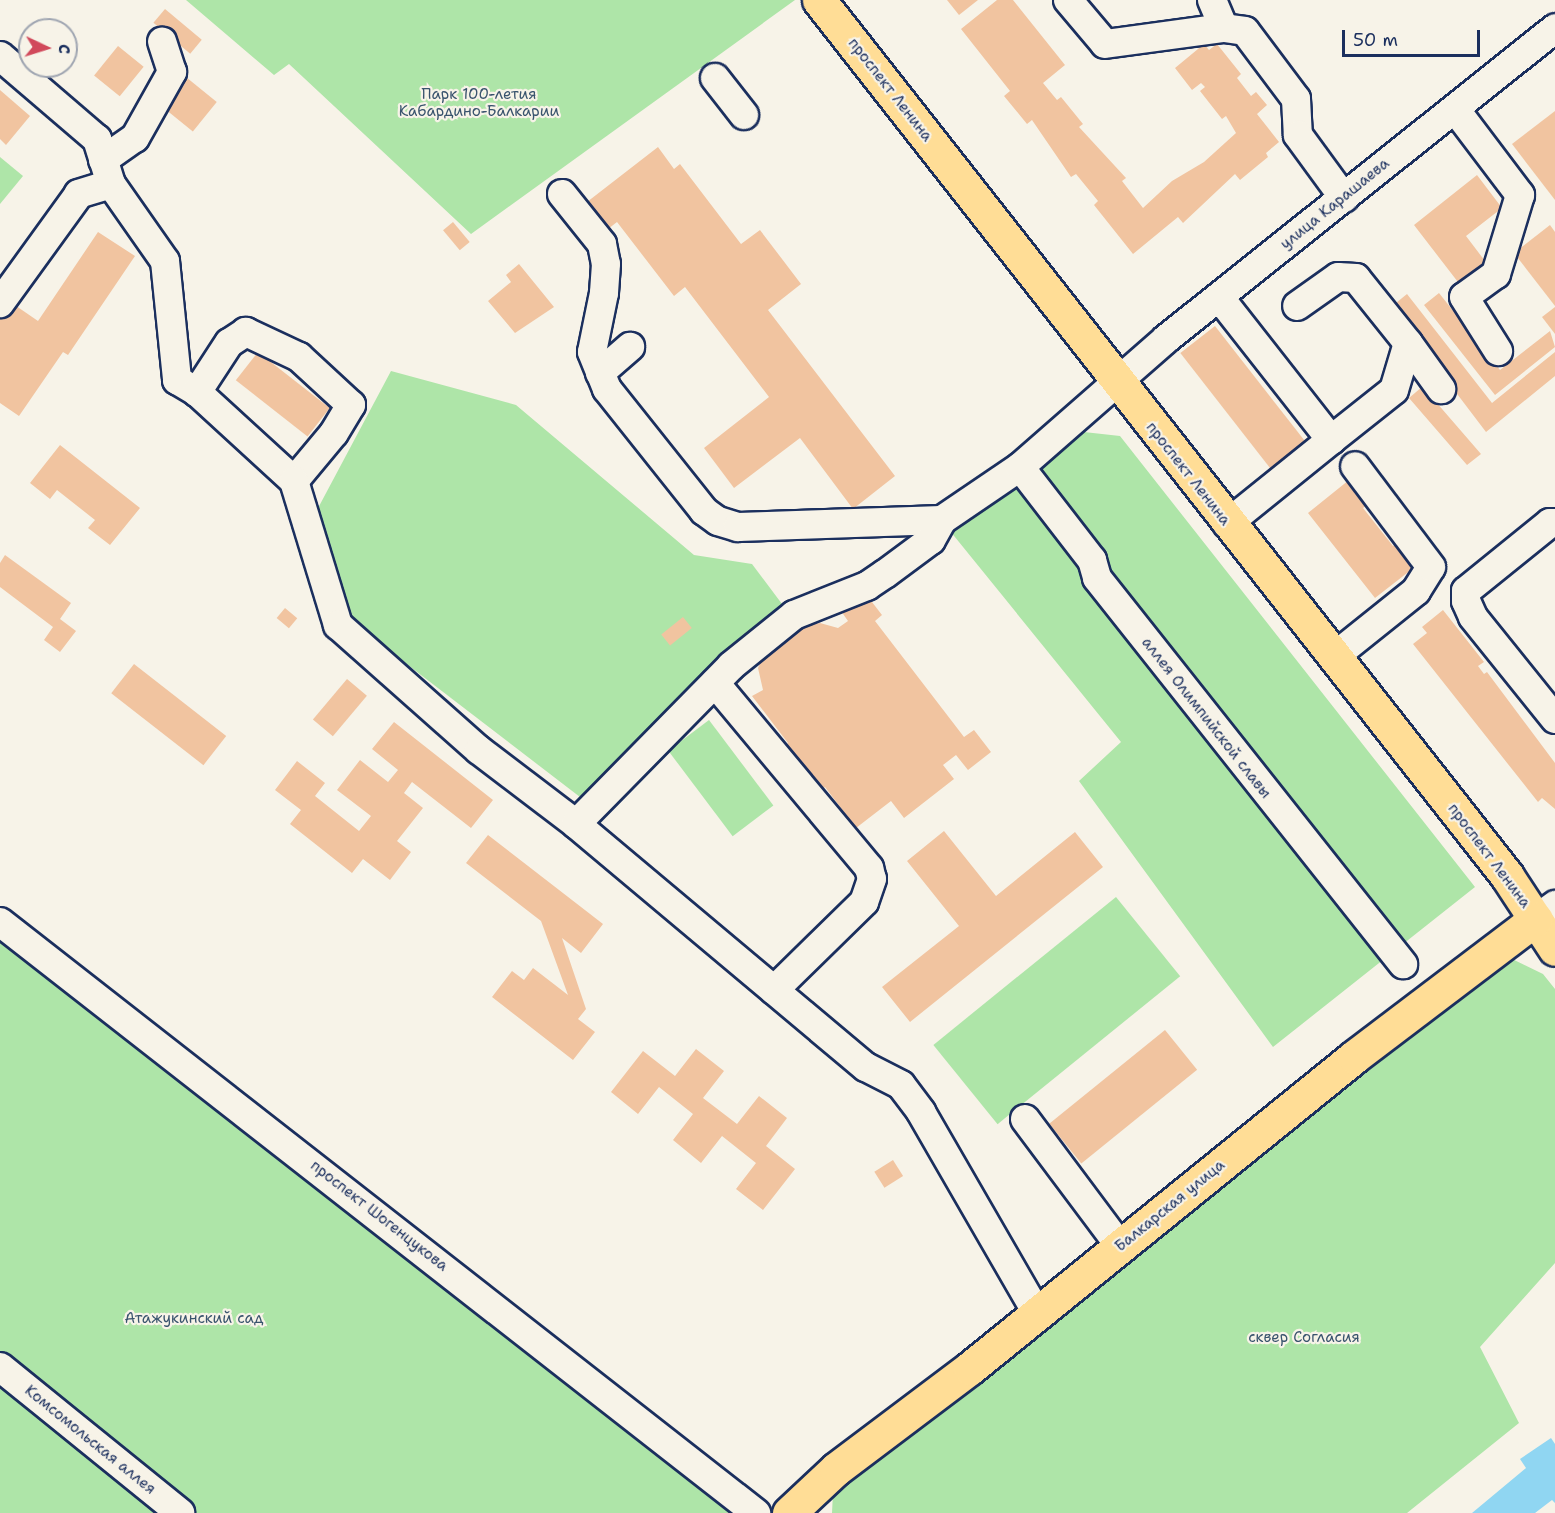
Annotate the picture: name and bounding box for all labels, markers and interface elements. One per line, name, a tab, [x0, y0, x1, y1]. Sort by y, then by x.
north arrow	[18, 18, 78, 78]
scale bar	[1345, 18, 1483, 56]
text: 50 m	[1353, 28, 1398, 52]
street label: проспект Ленина	[844, 35, 936, 145]
text: С	[54, 44, 75, 55]
park label: Парк 100-летия Кабардино-Балкарии	[399, 85, 559, 120]
street label: улица Карашаева	[1277, 155, 1393, 253]
street label: проспект Ленина	[1142, 419, 1234, 529]
street label: аллея Олимпийской славы	[1138, 634, 1274, 802]
street label: проспект Ленина	[1444, 800, 1534, 912]
street label: Балкарская улица	[1111, 1156, 1229, 1256]
street label: проспект Шогенцукова	[307, 1157, 451, 1275]
park label: Атажукинский сад	[124, 1310, 264, 1328]
park label: сквер Согласия	[1248, 1329, 1360, 1347]
street label: Комсомольская аллея	[21, 1382, 159, 1498]

